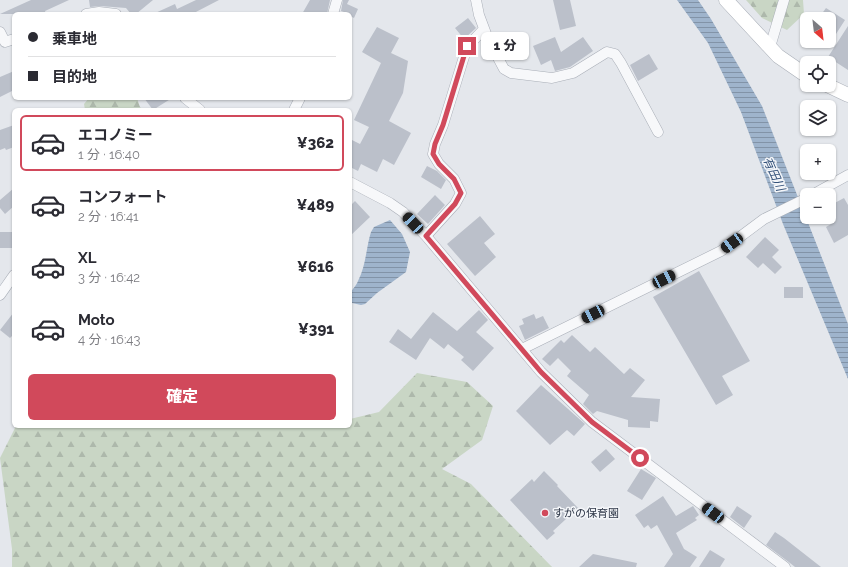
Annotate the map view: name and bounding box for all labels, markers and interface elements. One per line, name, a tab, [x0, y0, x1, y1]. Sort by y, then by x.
north arrow	[800, 12, 836, 48]
map controls	[800, 12, 836, 224]
text: 乗車地	[52, 30, 97, 48]
callout: 1 分	[481, 32, 529, 60]
route end	[458, 37, 476, 55]
text: 1 分	[494, 38, 516, 53]
button: locate	[800, 56, 836, 92]
text: 目的地	[52, 68, 97, 86]
button: layers	[800, 100, 836, 136]
icon: car	[30, 125, 66, 161]
text: エコノミー	[78, 126, 153, 144]
text: ¥362	[297, 134, 334, 152]
button: +	[800, 144, 836, 180]
text: 1 分 · 16:40	[78, 147, 140, 162]
water label: 有田川	[760, 155, 789, 195]
icon: car	[30, 187, 66, 223]
text: コンフォート	[78, 188, 168, 206]
button: −	[800, 188, 836, 224]
text: ¥489	[296, 196, 334, 214]
text: 2 分 · 16:41	[78, 209, 139, 224]
car	[400, 210, 426, 236]
car	[719, 231, 745, 255]
icon: car	[30, 249, 66, 285]
text: XL	[78, 249, 96, 267]
text: ¥616	[297, 258, 334, 276]
car	[651, 268, 677, 290]
text: 3 分 · 16:42	[78, 270, 140, 285]
car	[580, 303, 606, 325]
icon: car	[30, 311, 66, 347]
text: Moto	[78, 311, 115, 329]
text: ¥391	[298, 320, 334, 338]
text: 4 分 · 16:43	[78, 332, 140, 347]
button: 確定	[28, 374, 336, 420]
route start	[631, 449, 649, 467]
car	[700, 501, 726, 525]
place label: すがの保育園	[553, 507, 619, 520]
marker: すがの保育園	[540, 508, 550, 518]

